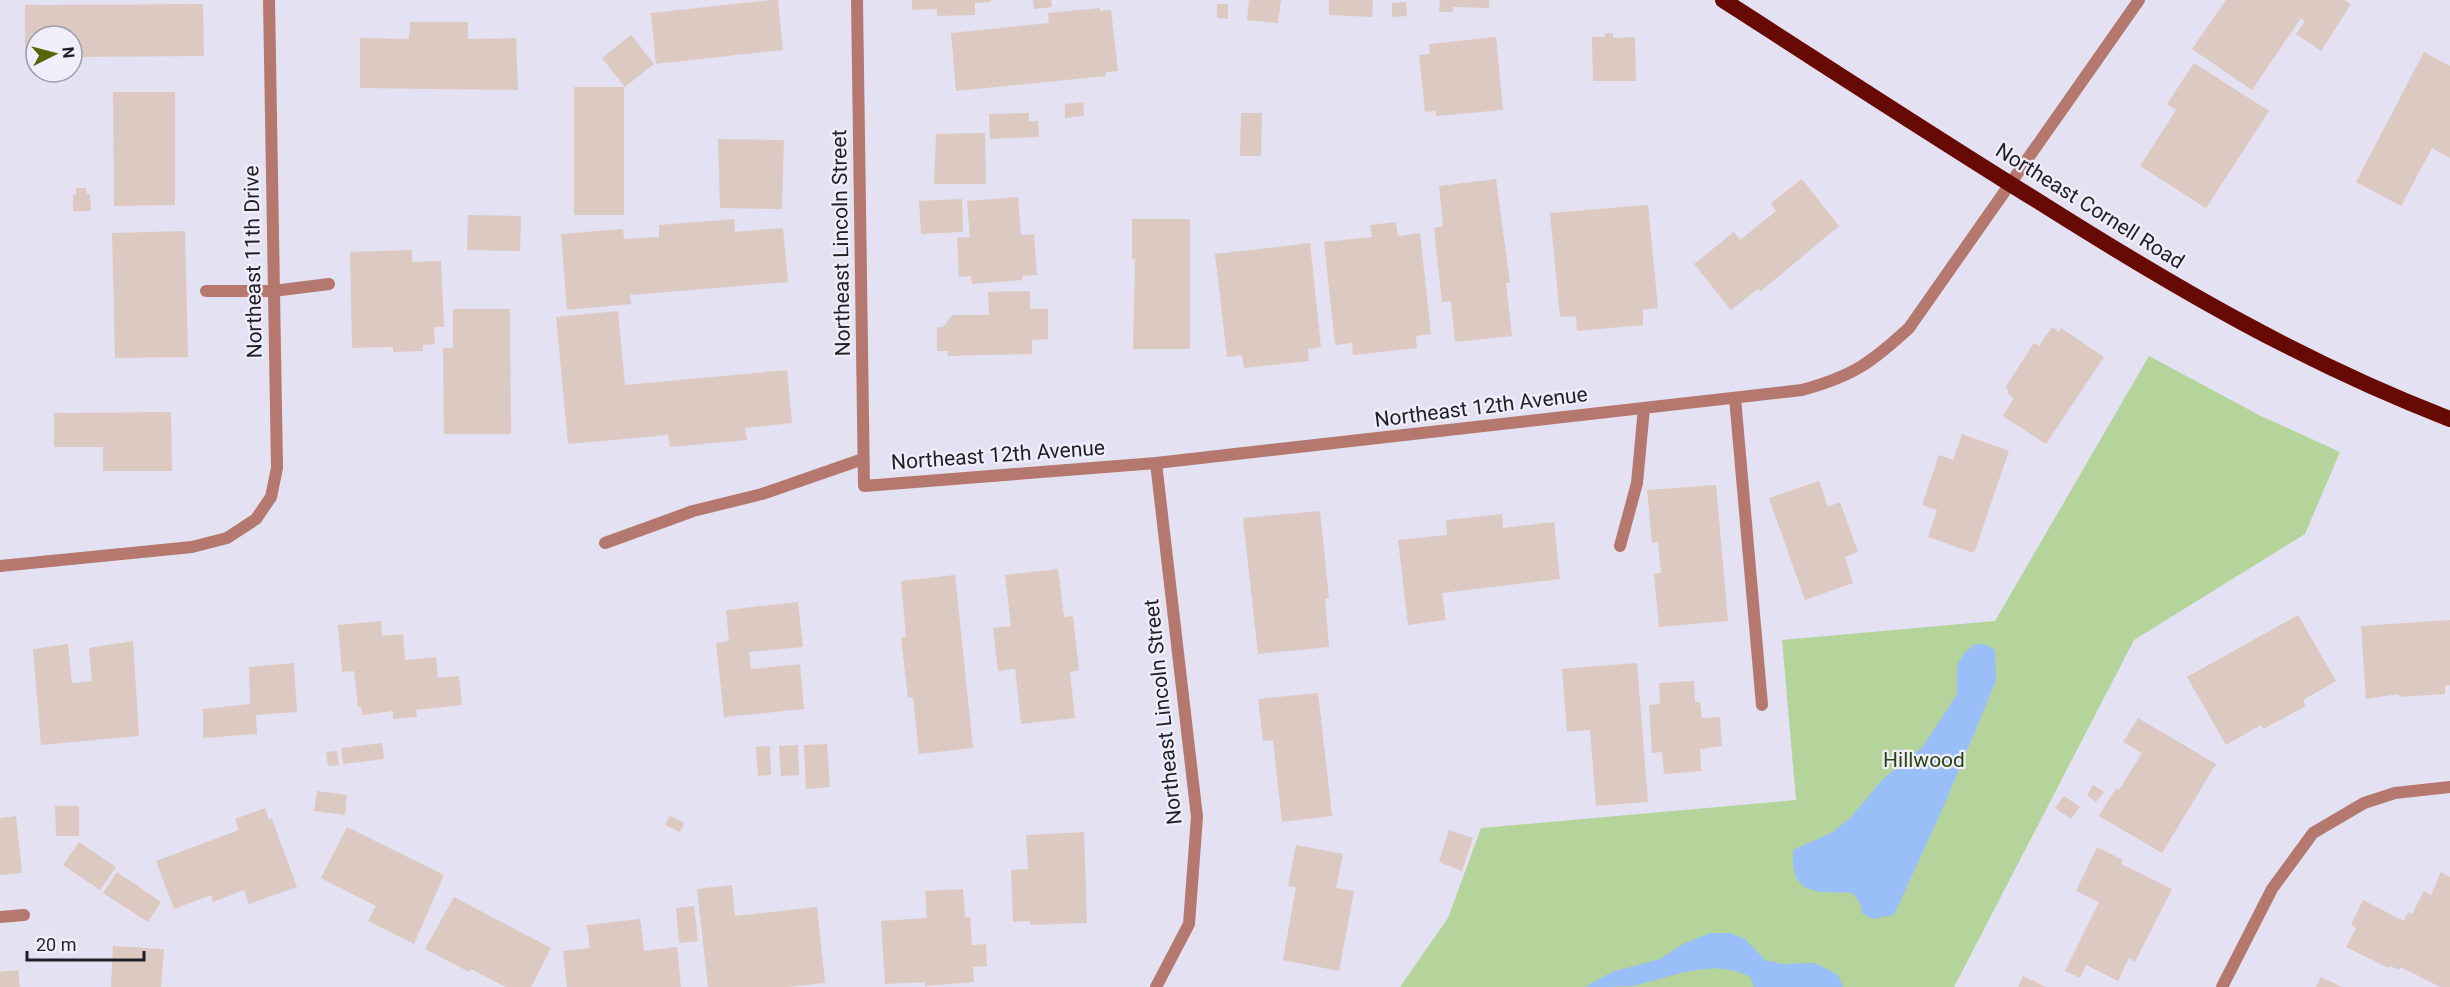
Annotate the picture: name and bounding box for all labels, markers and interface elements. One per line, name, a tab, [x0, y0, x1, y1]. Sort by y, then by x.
north arrow	[24, 24, 84, 84]
text: N	[58, 46, 78, 59]
street label: Northeast Lincoln Street	[827, 129, 855, 357]
street label: Northeast Cornell Road	[1991, 138, 2189, 274]
street label: Northeast 11th Drive	[239, 165, 267, 359]
street label: Northeast 12th Avenue	[1373, 382, 1589, 432]
street label: Northeast 12th Avenue	[890, 436, 1106, 474]
street label: Northeast Lincoln Street	[1139, 598, 1187, 826]
park label: Hillwood	[1883, 748, 1965, 772]
scale bar	[27, 924, 144, 962]
text: 20 m	[36, 934, 76, 955]

